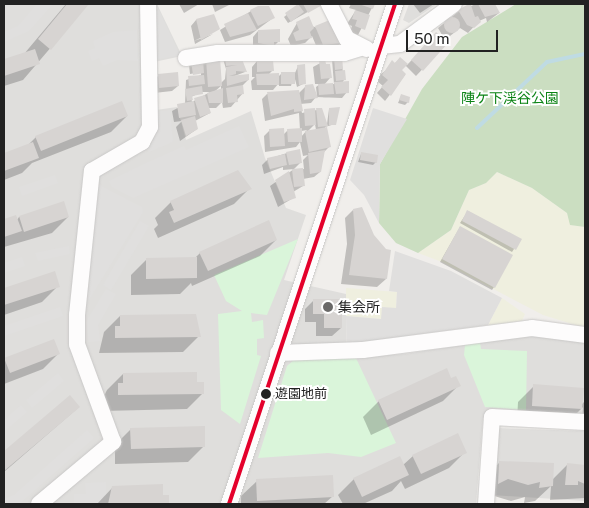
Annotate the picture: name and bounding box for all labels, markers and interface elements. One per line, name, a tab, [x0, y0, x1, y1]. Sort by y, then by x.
scale bar	[409, 20, 502, 52]
text: 50 m	[414, 30, 449, 47]
park label: 陣ケ下渓谷公園	[461, 90, 559, 106]
place label: 集会所	[338, 299, 380, 315]
marker: 集会所	[322, 301, 334, 313]
place label: 遊園地前	[275, 386, 327, 402]
marker: 遊園地前	[261, 389, 271, 399]

